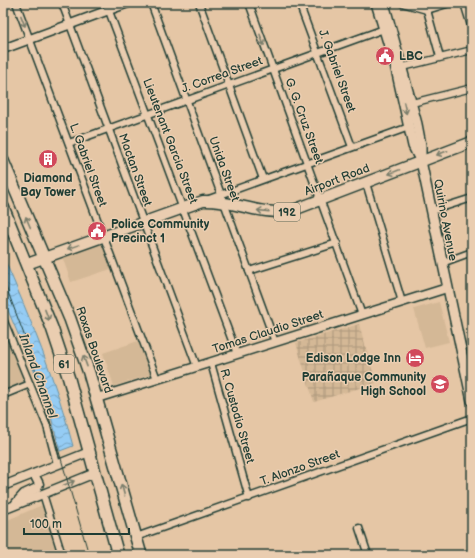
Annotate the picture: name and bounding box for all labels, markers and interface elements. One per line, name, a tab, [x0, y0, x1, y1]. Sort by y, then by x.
one-way arrow	[20, 15, 28, 27]
street label: J. Gabriel Street	[315, 28, 359, 115]
one-way arrow	[259, 33, 266, 46]
public building icon: LBC	[374, 45, 396, 67]
place label: LBC	[399, 49, 423, 64]
street label: J. Correa Street	[179, 53, 265, 97]
street label: Lieutenant Garcia Street	[139, 76, 201, 206]
street label: G. G. Cruz Street	[282, 76, 327, 166]
one-way arrow	[401, 101, 409, 114]
street label: L. Gabriel Street	[66, 121, 110, 209]
street label: Mactan Street	[115, 132, 155, 209]
street label: Unida Street	[205, 134, 243, 204]
building icon: Diamond Bay Tower	[37, 148, 59, 170]
one-way arrow	[436, 150, 449, 157]
street label: Airport Road	[302, 161, 372, 199]
one-way arrow	[388, 168, 400, 176]
place label: Diamond Bay Tower	[20, 171, 76, 200]
street label: Quirino Avenue	[430, 178, 460, 262]
road number: 192	[274, 203, 300, 221]
one-way arrow	[257, 208, 270, 215]
one-way arrow	[24, 216, 31, 228]
place label: Police Community Precinct 1	[111, 217, 210, 246]
public building icon: Police Community Precinct 1	[86, 220, 108, 242]
one-way arrow	[67, 244, 80, 251]
street label: Roxas Boulevard	[72, 305, 116, 395]
street label: Tomas Claudio Street	[211, 307, 326, 357]
one-way arrow	[43, 309, 51, 321]
water label: Inland Channel	[15, 331, 61, 421]
hotel icon: Edison Lodge Inn	[404, 347, 426, 369]
place label: Edison Lodge Inn	[306, 351, 401, 366]
road number: 61	[54, 355, 74, 373]
one-way arrow	[81, 355, 88, 368]
street label: R. Custodio Street	[216, 367, 258, 465]
place label: Parañaque Community High School	[302, 370, 426, 399]
school or university icon: Parañaque Community High School	[429, 373, 451, 395]
street label: T. Alonzo Street	[258, 447, 342, 489]
one-way arrow	[62, 479, 74, 487]
one-way arrow	[119, 484, 126, 497]
scale bar	[24, 510, 129, 536]
text: 100 m	[30, 517, 62, 532]

